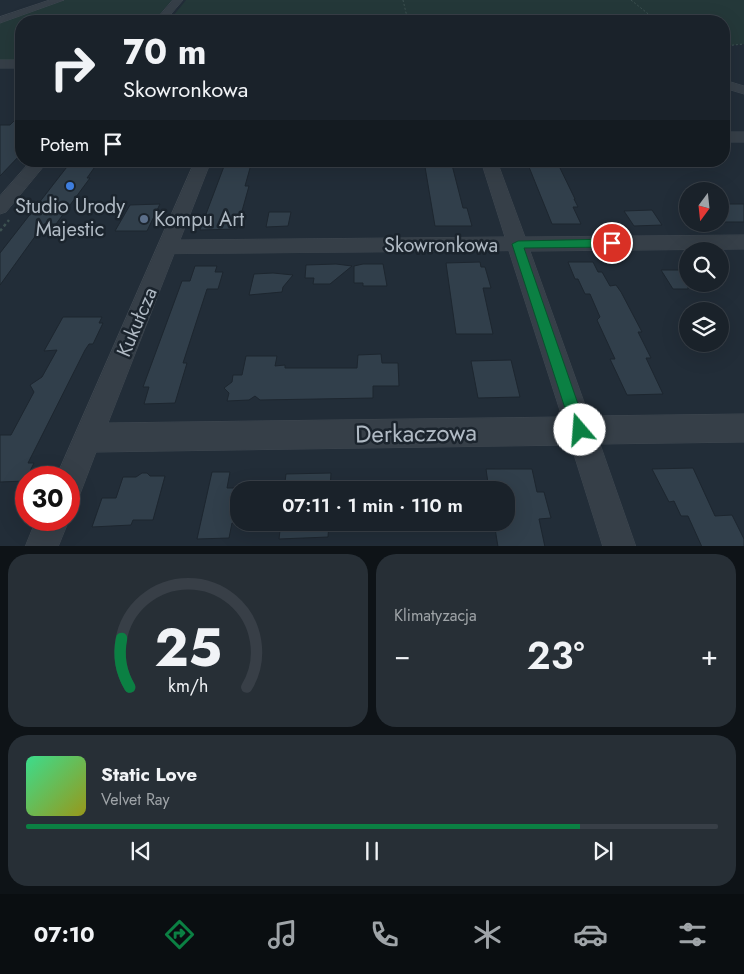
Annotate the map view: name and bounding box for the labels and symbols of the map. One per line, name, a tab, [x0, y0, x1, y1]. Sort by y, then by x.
marker: Studio Urody Majestic	[64, 180, 76, 192]
north arrow	[679, 182, 729, 232]
place label: Studio Urody Majestic	[15, 192, 125, 244]
place label: Kompu Art	[154, 205, 244, 234]
marker: Kompu Art	[138, 213, 150, 225]
pin	[591, 222, 633, 264]
street label: Skowronkowa	[384, 231, 498, 260]
street label: Kukułcza	[109, 283, 165, 361]
position arrow	[553, 403, 605, 455]
street label: Derkaczowa	[355, 414, 477, 452]
speed limit sign: 30	[15, 466, 80, 531]

